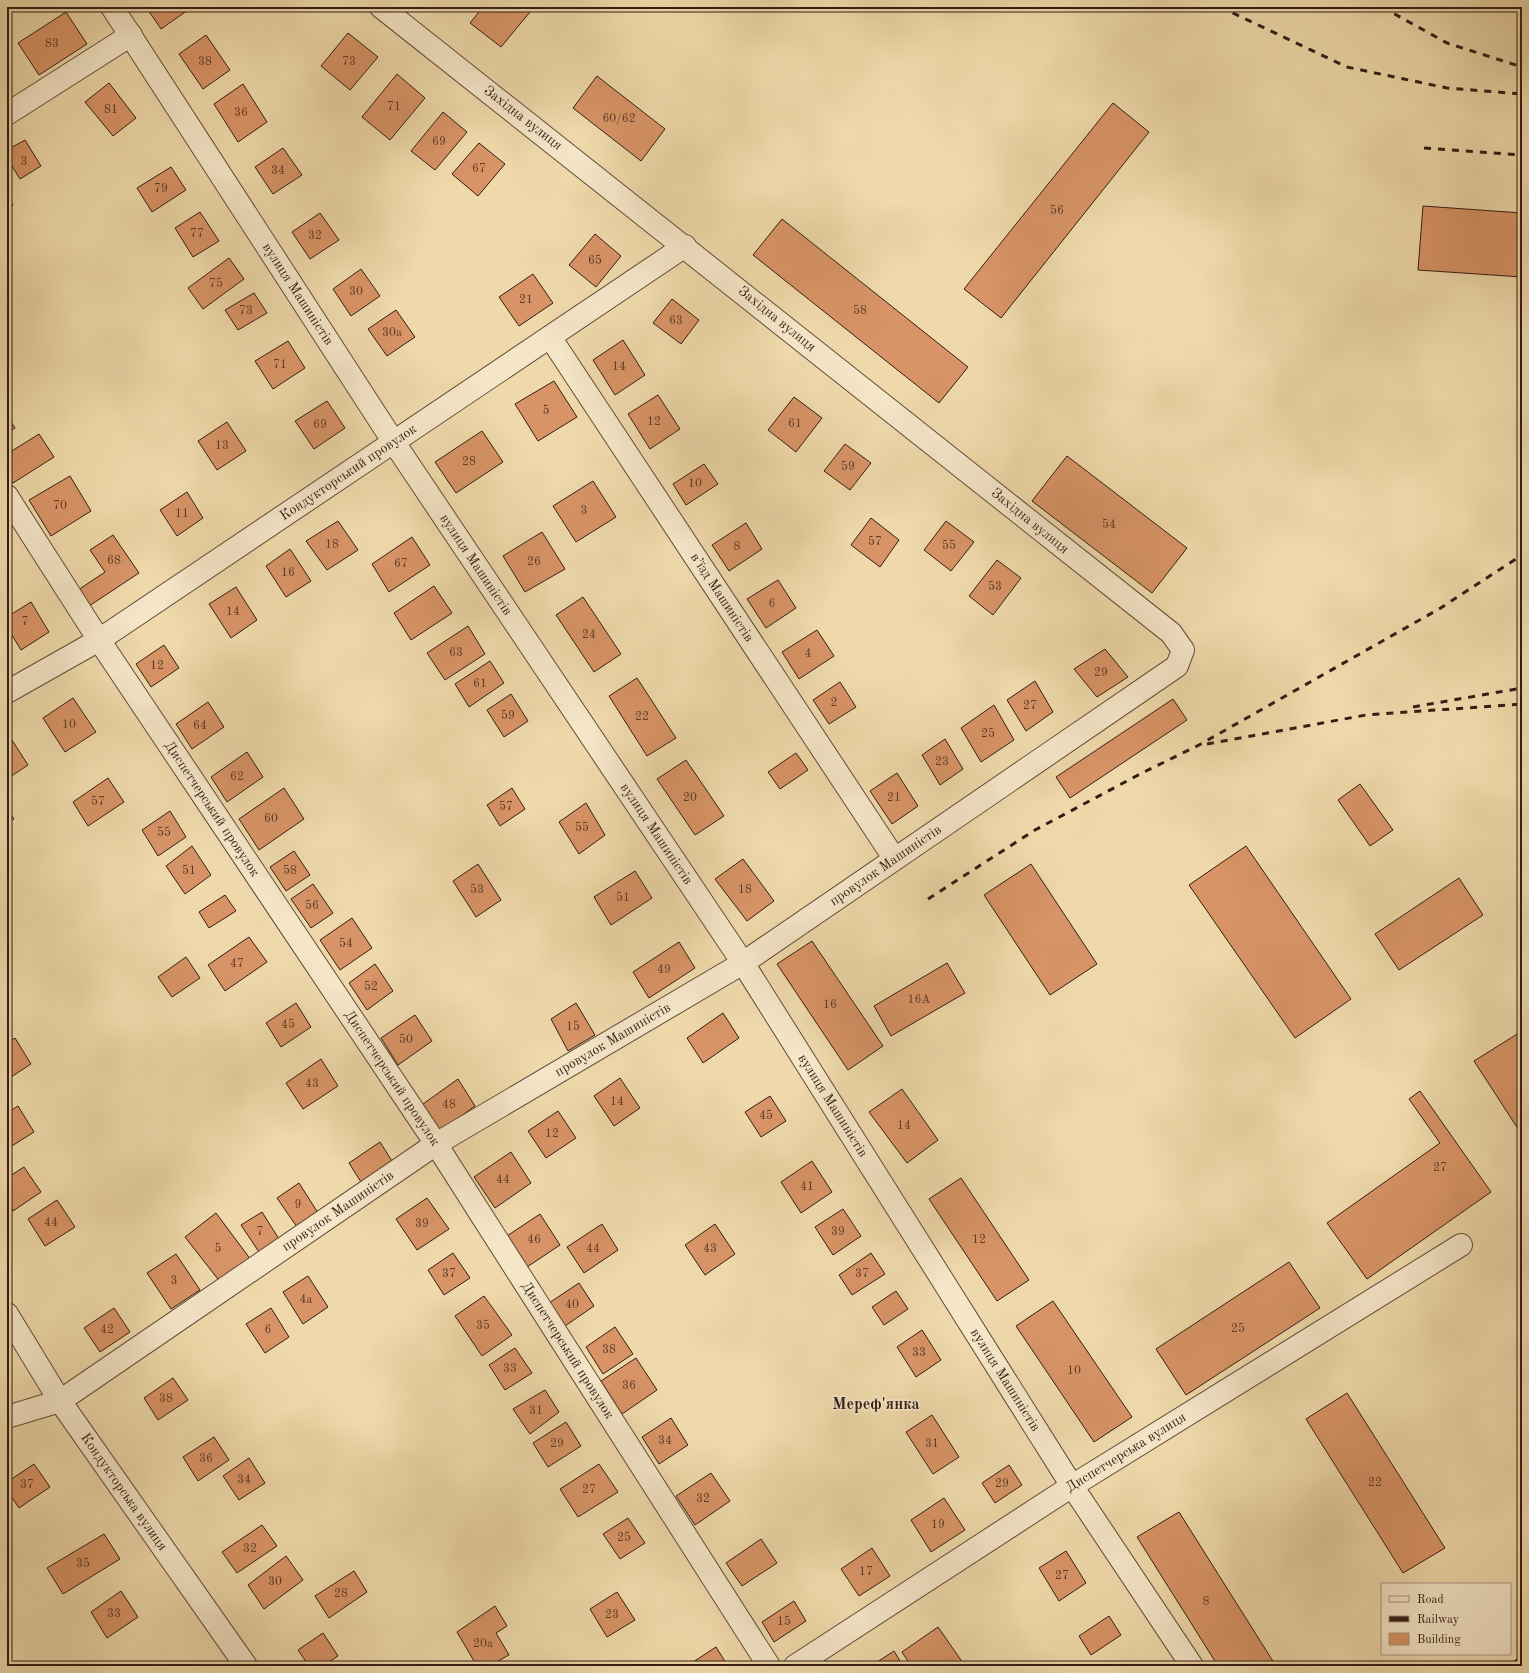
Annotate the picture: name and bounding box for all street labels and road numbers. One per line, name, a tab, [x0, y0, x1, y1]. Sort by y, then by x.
street label: Західна вулиця	[481, 83, 565, 153]
street label: вулиця Машиністів	[260, 241, 336, 348]
street label: Західна вулиця	[736, 284, 818, 354]
street label: Кондукторський провулок	[277, 422, 419, 523]
street label: Західна вулиця	[989, 486, 1071, 556]
street label: вулиця Машиністів	[437, 512, 515, 618]
street label: в’їзд Машиністів	[688, 551, 756, 644]
street label: Диспетчерський провулок	[162, 739, 262, 879]
street label: вулиця Машиністів	[618, 781, 695, 887]
street label: провулок Машиністів	[827, 822, 944, 908]
street label: провулок Машиністів	[552, 1000, 673, 1079]
street label: Диспетчерський провулок	[342, 1008, 442, 1148]
street label: вулиця Машиністів	[795, 1052, 870, 1160]
street label: провулок Машиністів	[280, 1168, 397, 1254]
street label: Диспетчерський провулок	[519, 1279, 617, 1422]
street label: вулиця Машиністів	[968, 1326, 1043, 1434]
street label: Диспетчерська вулиця	[1064, 1410, 1189, 1495]
street label: Кондукторська вулиця	[78, 1431, 170, 1553]

